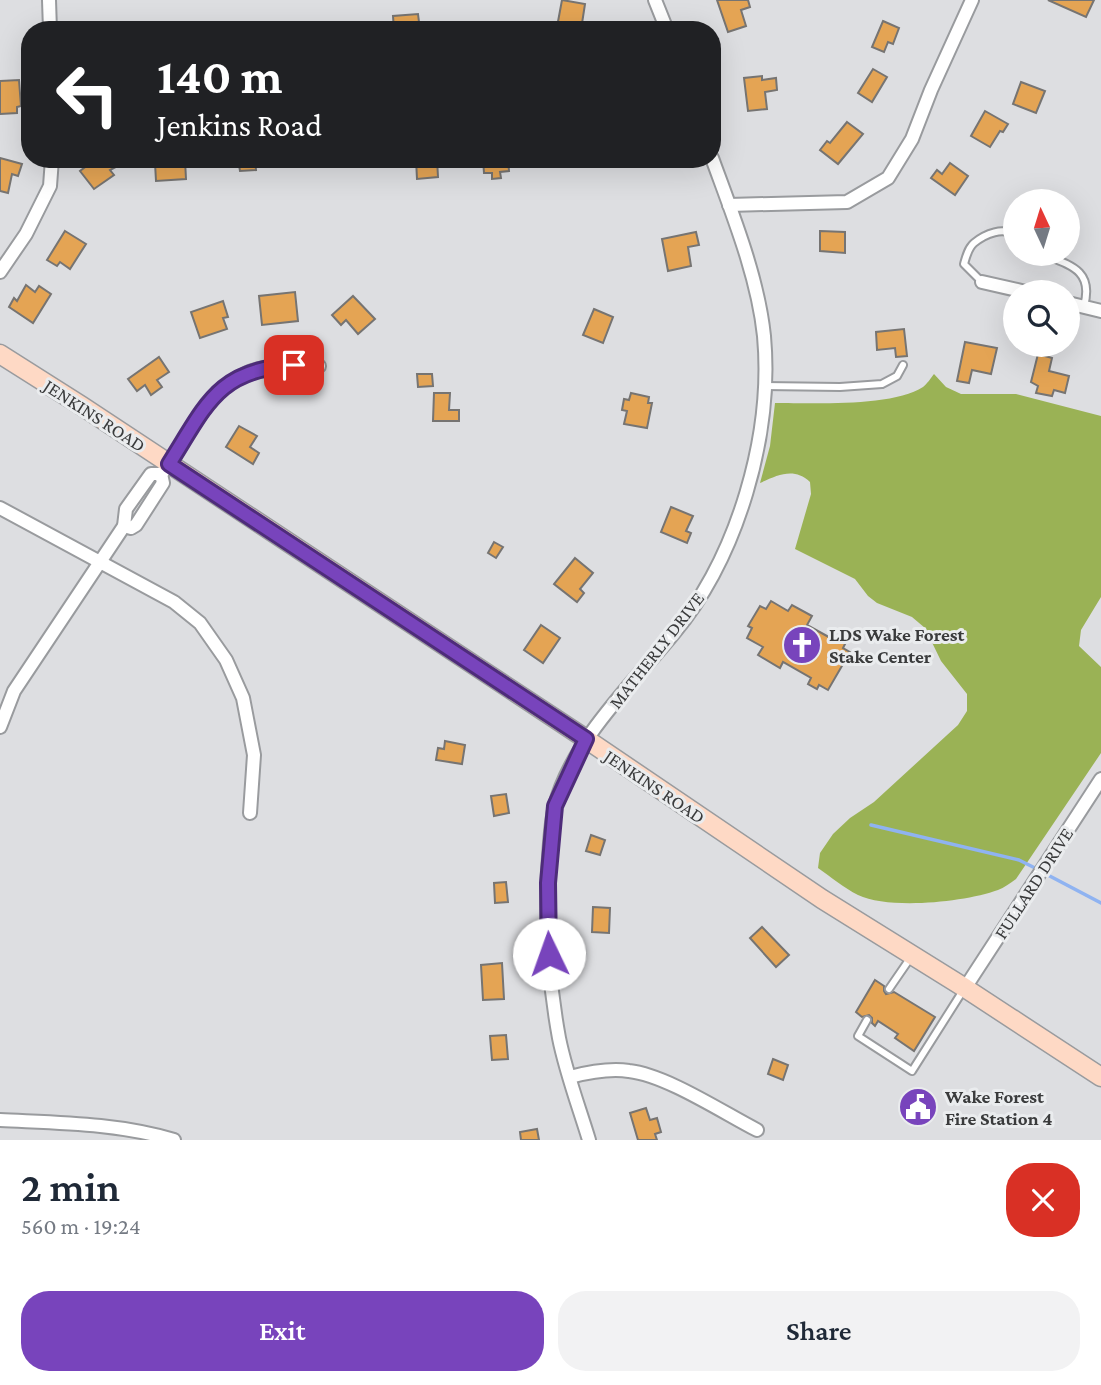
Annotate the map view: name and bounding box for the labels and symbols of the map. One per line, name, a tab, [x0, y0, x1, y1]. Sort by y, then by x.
north arrow	[1003, 189, 1080, 266]
pin	[264, 335, 324, 395]
street label: JENKINS ROAD	[38, 374, 149, 456]
street label: MATHERLY DRIVE	[604, 588, 708, 713]
church icon: LDS Wake Forest Stake Center	[781, 624, 823, 666]
place label: LDS Wake Forest Stake Center	[829, 624, 964, 667]
street label: JENKINS ROAD	[599, 744, 709, 828]
street label: FULLARD DRIVE	[990, 824, 1077, 943]
position arrow	[512, 917, 586, 991]
public building icon: Wake Forest Fire Station 4	[897, 1086, 939, 1128]
place label: Wake Forest Fire Station 4	[944, 1086, 1052, 1129]

